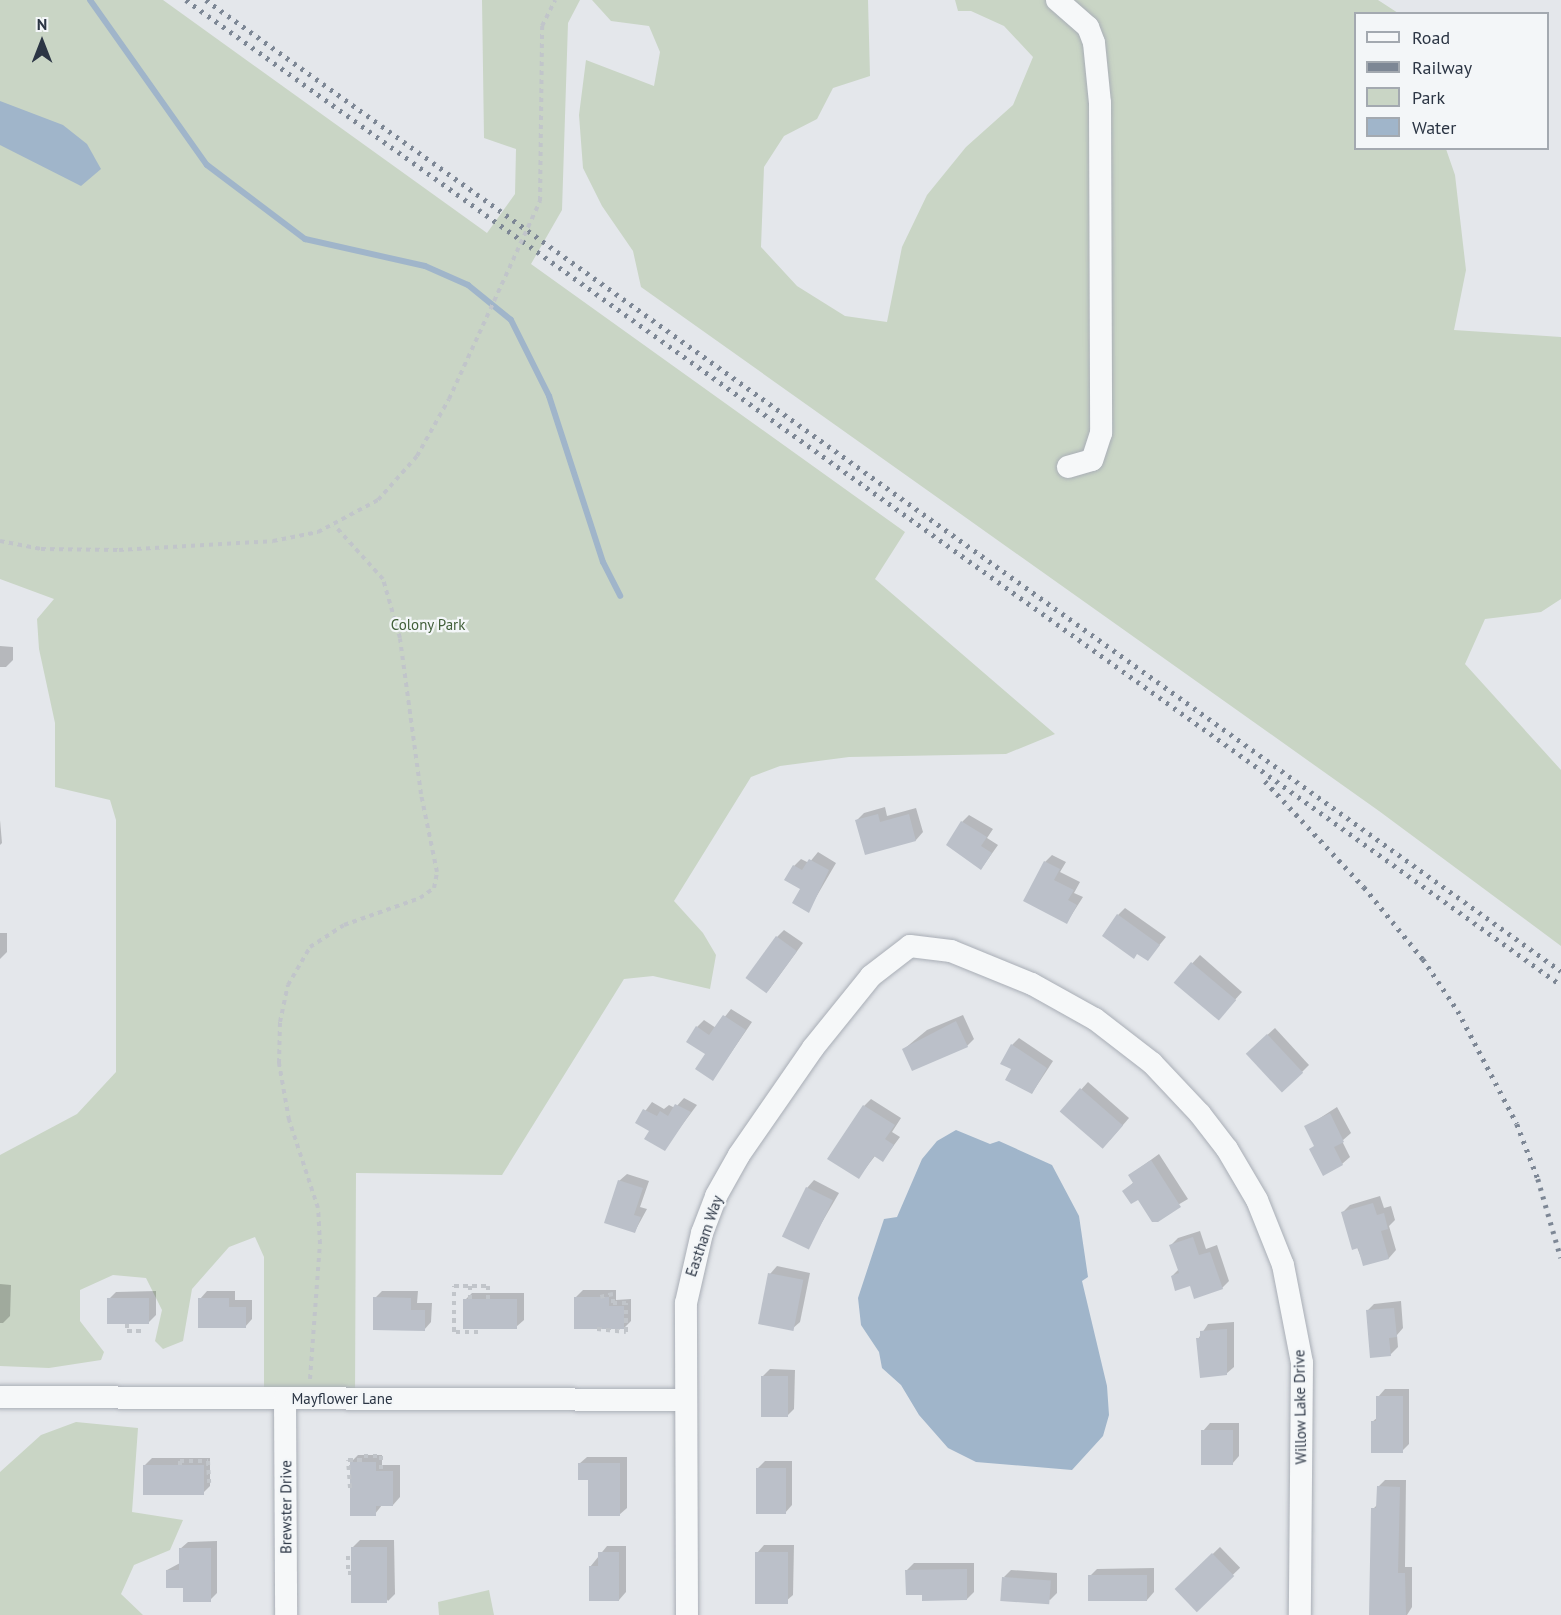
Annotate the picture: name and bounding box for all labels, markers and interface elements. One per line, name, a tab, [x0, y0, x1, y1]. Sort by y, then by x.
north arrow	[12, 12, 72, 72]
legend	[1354, 12, 1549, 150]
text: N	[37, 14, 47, 34]
text: Road	[1412, 26, 1450, 49]
text: Railway	[1412, 56, 1472, 79]
text: Park	[1412, 86, 1445, 109]
text: Water	[1412, 116, 1456, 139]
park label: Colony Park	[390, 616, 466, 634]
street label: Eastham Way	[682, 1193, 726, 1279]
street label: Willow Lake Drive	[1290, 1349, 1310, 1465]
street label: Mayflower Lane	[291, 1390, 393, 1408]
street label: Brewster Drive	[277, 1460, 295, 1554]

